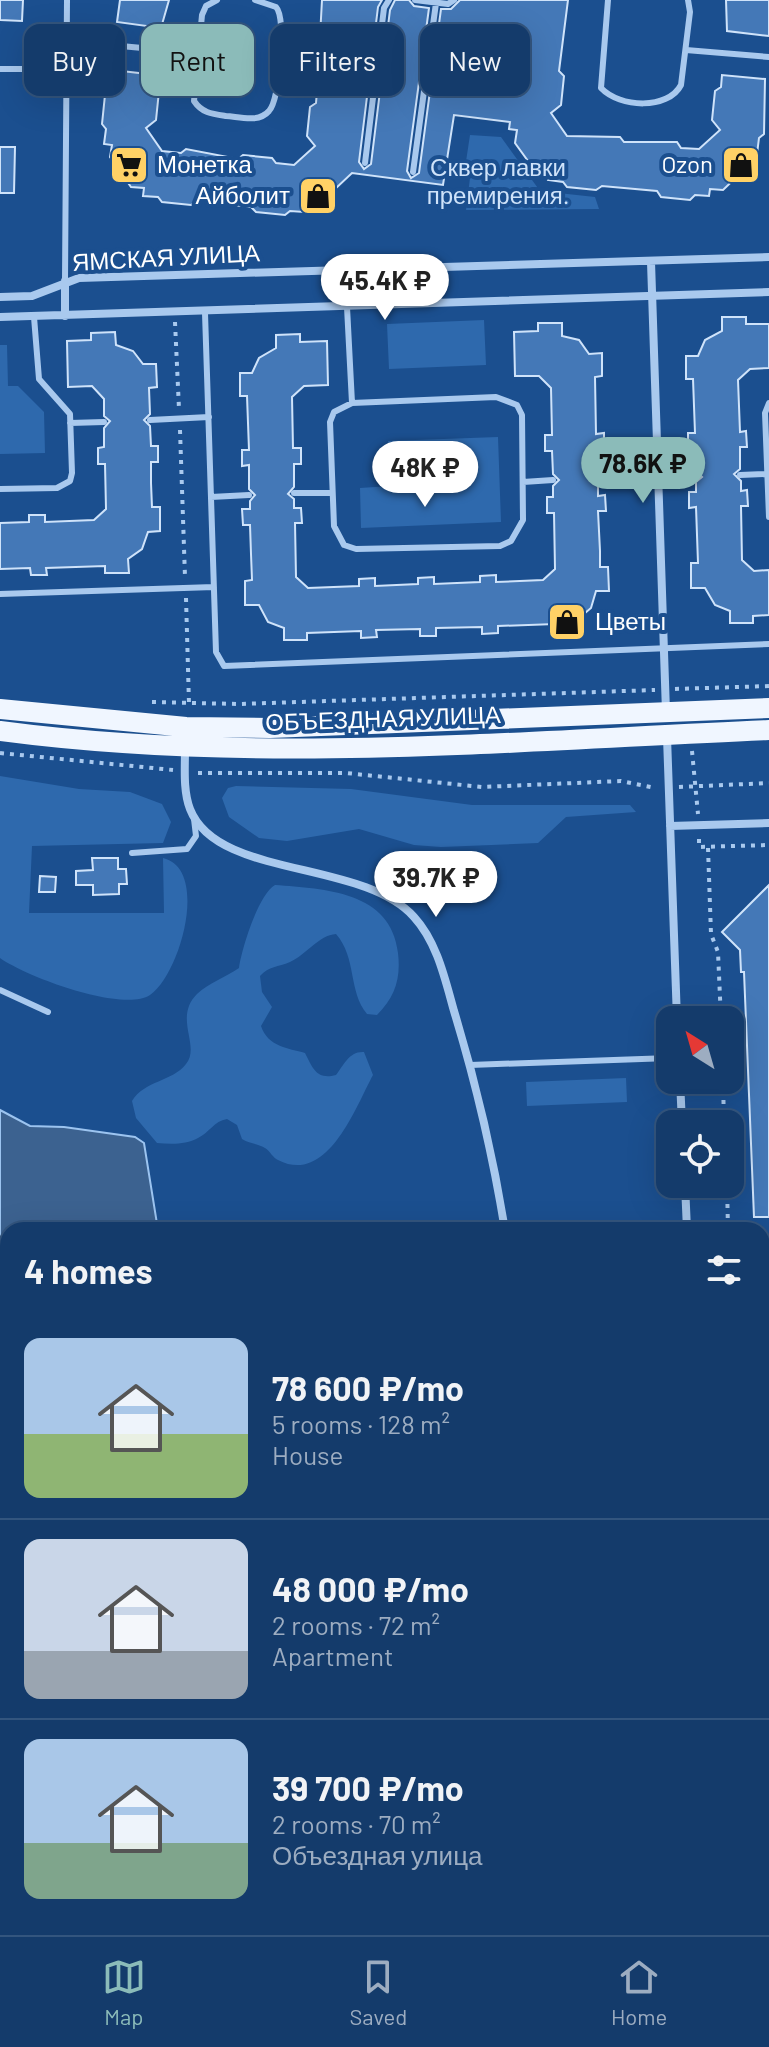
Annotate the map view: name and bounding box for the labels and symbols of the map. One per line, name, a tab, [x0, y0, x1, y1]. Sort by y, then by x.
supermarket icon: Монетка	[108, 144, 150, 186]
shop icon: Ozon	[720, 144, 762, 186]
place label: Монетка	[157, 149, 252, 178]
place label: Ozon	[661, 149, 713, 178]
park label: Сквер лавки премирения.	[427, 152, 569, 209]
shop icon: Айболит	[297, 175, 339, 217]
place label: Айболит	[196, 180, 290, 209]
street label: ЯМСКАЯ УЛИЦА	[71, 237, 261, 276]
pin: 45.4K ₽	[311, 254, 459, 322]
pin: 78.6K ₽	[569, 437, 717, 505]
pin: 48K ₽	[369, 441, 481, 509]
shop icon: Цветы	[546, 601, 588, 643]
place label: Цветы	[595, 606, 666, 635]
street label: ОБЪЕЗДНАЯ УЛИЦА	[265, 699, 501, 736]
pin: 39.7K ₽	[362, 851, 510, 919]
north arrow	[656, 1006, 744, 1094]

